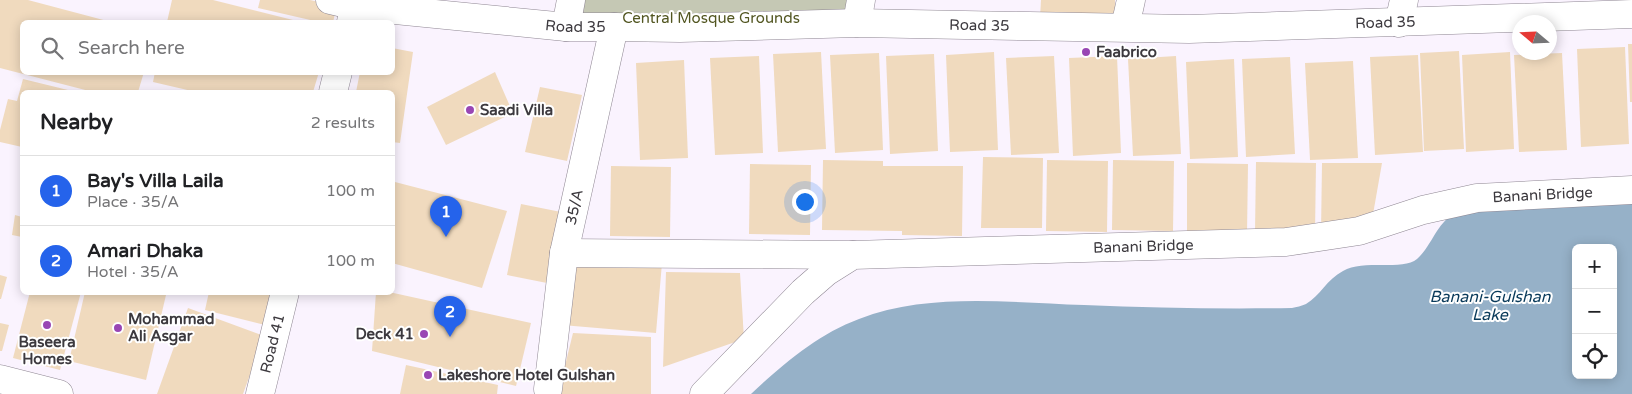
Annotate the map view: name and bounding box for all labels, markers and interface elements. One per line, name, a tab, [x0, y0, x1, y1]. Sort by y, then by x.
park label: Central Mosque Grounds	[622, 9, 800, 27]
street label: Road 35	[1355, 12, 1416, 32]
north arrow	[1512, 15, 1557, 60]
street label: Road 35	[544, 16, 606, 36]
street label: Road 35	[949, 16, 1010, 35]
search box	[20, 20, 395, 75]
icon: search	[38, 34, 66, 62]
text: Search here	[78, 37, 185, 59]
place label: Faabrico	[1096, 43, 1157, 61]
marker: Faabrico	[1080, 46, 1092, 58]
place label: Saadi Villa	[480, 101, 553, 119]
marker: Saadi Villa	[464, 104, 476, 116]
text: Nearby	[40, 110, 113, 135]
text: 2 results	[311, 113, 375, 133]
text: Bay's Villa Laila	[87, 170, 224, 192]
text: 1	[51, 181, 61, 201]
text: 100 m	[326, 181, 375, 201]
street label: Banani Bridge	[1492, 183, 1593, 206]
street label: 35/A	[561, 187, 587, 227]
your location	[792, 189, 818, 215]
text: Place · 35/A	[87, 192, 179, 212]
pin: 1	[430, 196, 462, 237]
street label: Banani Bridge	[1093, 236, 1194, 257]
text: Amari Dhaka	[87, 240, 203, 262]
map controls	[1572, 244, 1617, 379]
button: +	[1572, 244, 1617, 289]
text: 2	[51, 251, 61, 271]
text: 100 m	[326, 251, 375, 271]
text: Hotel · 35/A	[87, 262, 179, 282]
water label: Banani-Gulshan Lake	[1429, 287, 1552, 325]
button: −	[1572, 289, 1617, 334]
pin: 2	[434, 296, 466, 337]
place label: Mohammad Ali Asgar	[128, 310, 214, 346]
street label: Road 41	[256, 312, 288, 375]
marker: Baseera Homes	[41, 319, 53, 331]
marker: Mohammad Ali Asgar	[112, 322, 124, 334]
place label: Deck 41	[356, 325, 414, 343]
marker: Deck 41	[418, 328, 430, 340]
place label: Baseera Homes	[18, 333, 76, 368]
button: locate	[1572, 334, 1617, 379]
place label: Lakeshore Hotel Gulshan	[438, 366, 615, 384]
marker: Lakeshore Hotel Gulshan	[422, 369, 434, 381]

